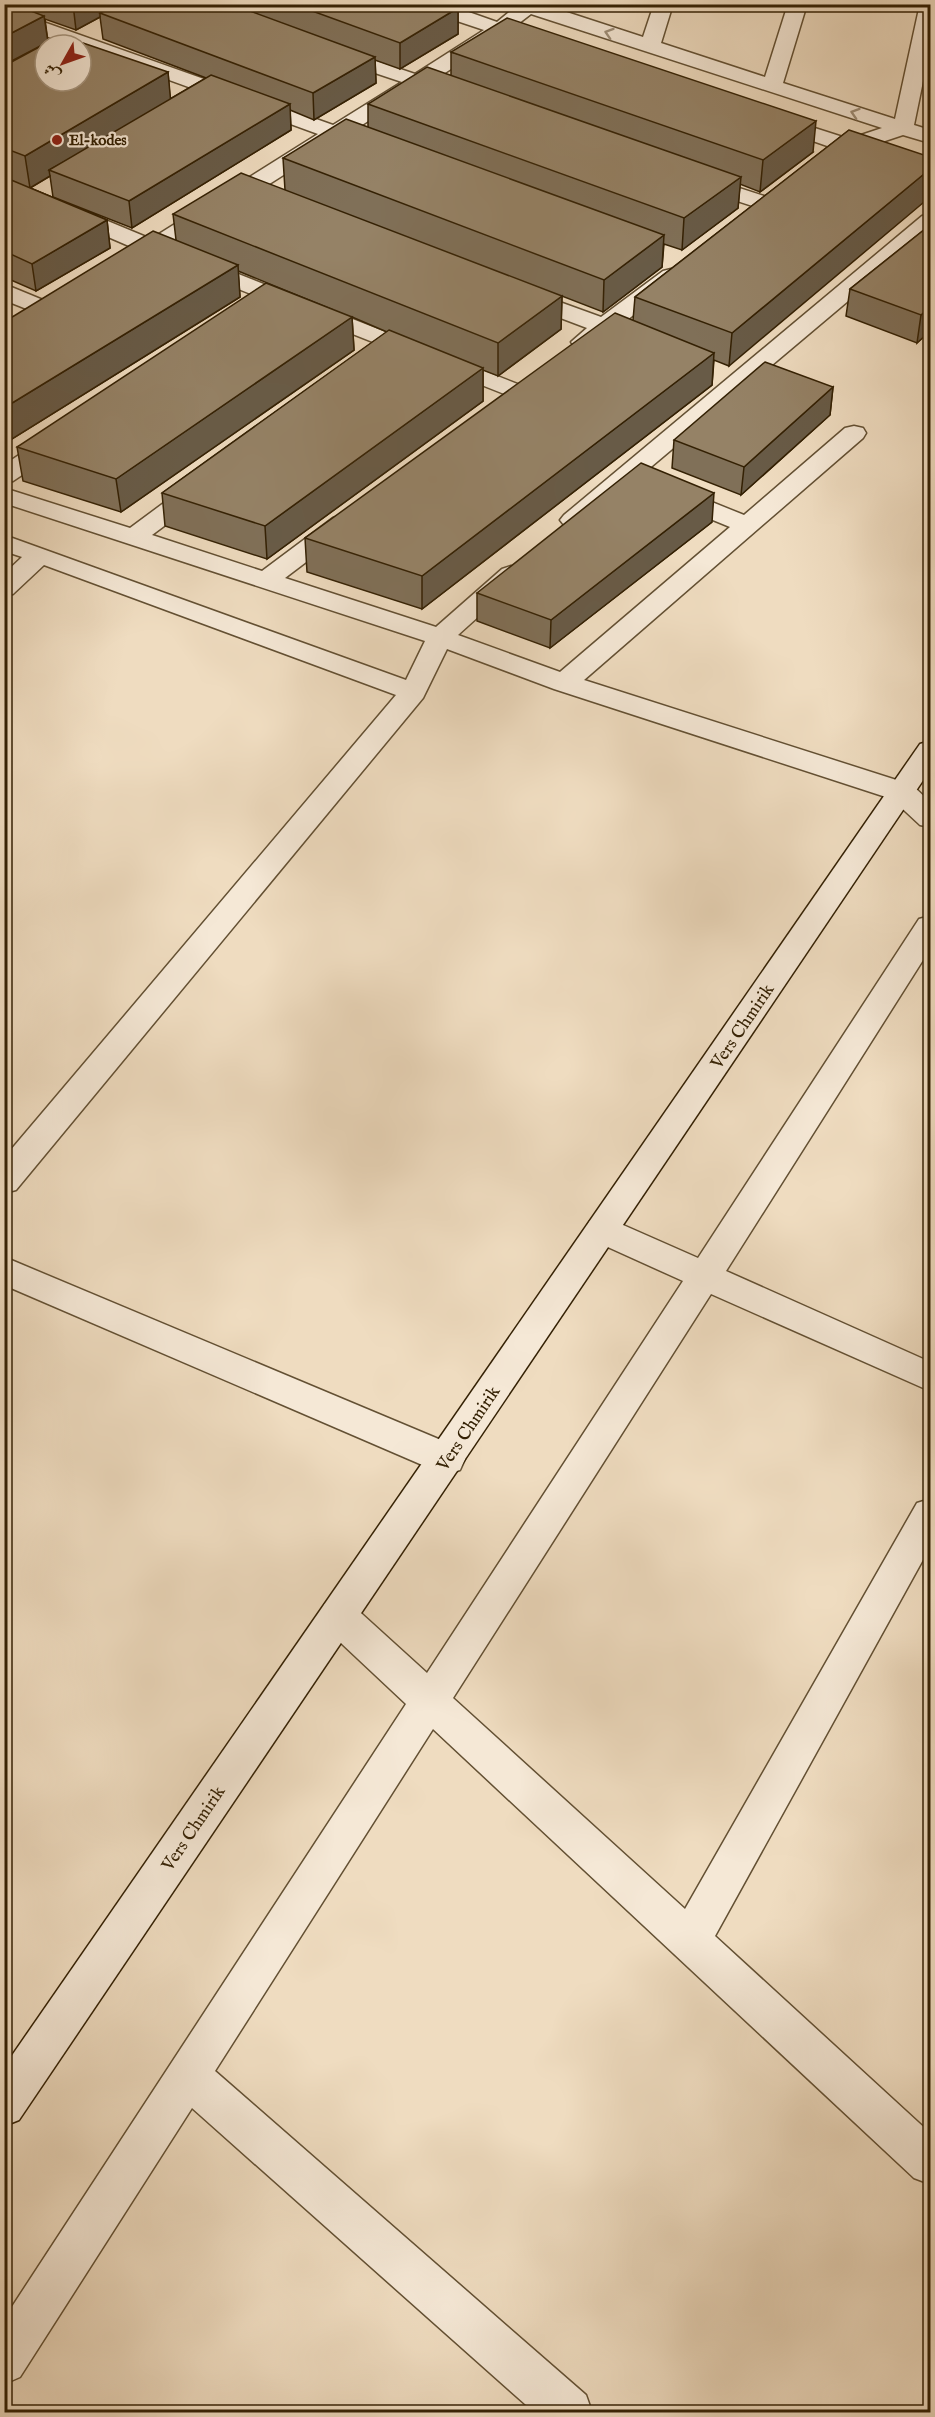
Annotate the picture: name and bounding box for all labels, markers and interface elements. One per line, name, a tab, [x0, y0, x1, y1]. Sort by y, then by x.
one-way arrow	[604, 28, 615, 40]
north arrow	[33, 33, 93, 93]
text: ش	[40, 59, 66, 84]
one-way arrow	[850, 107, 861, 120]
place label: El-kodes	[69, 131, 127, 150]
marker: El-kodes	[50, 133, 64, 147]
street label: Vers Chmirik	[706, 979, 780, 1075]
street label: Vers Chmirik	[432, 1381, 506, 1477]
street label: Vers Chmirik	[157, 1781, 231, 1877]

